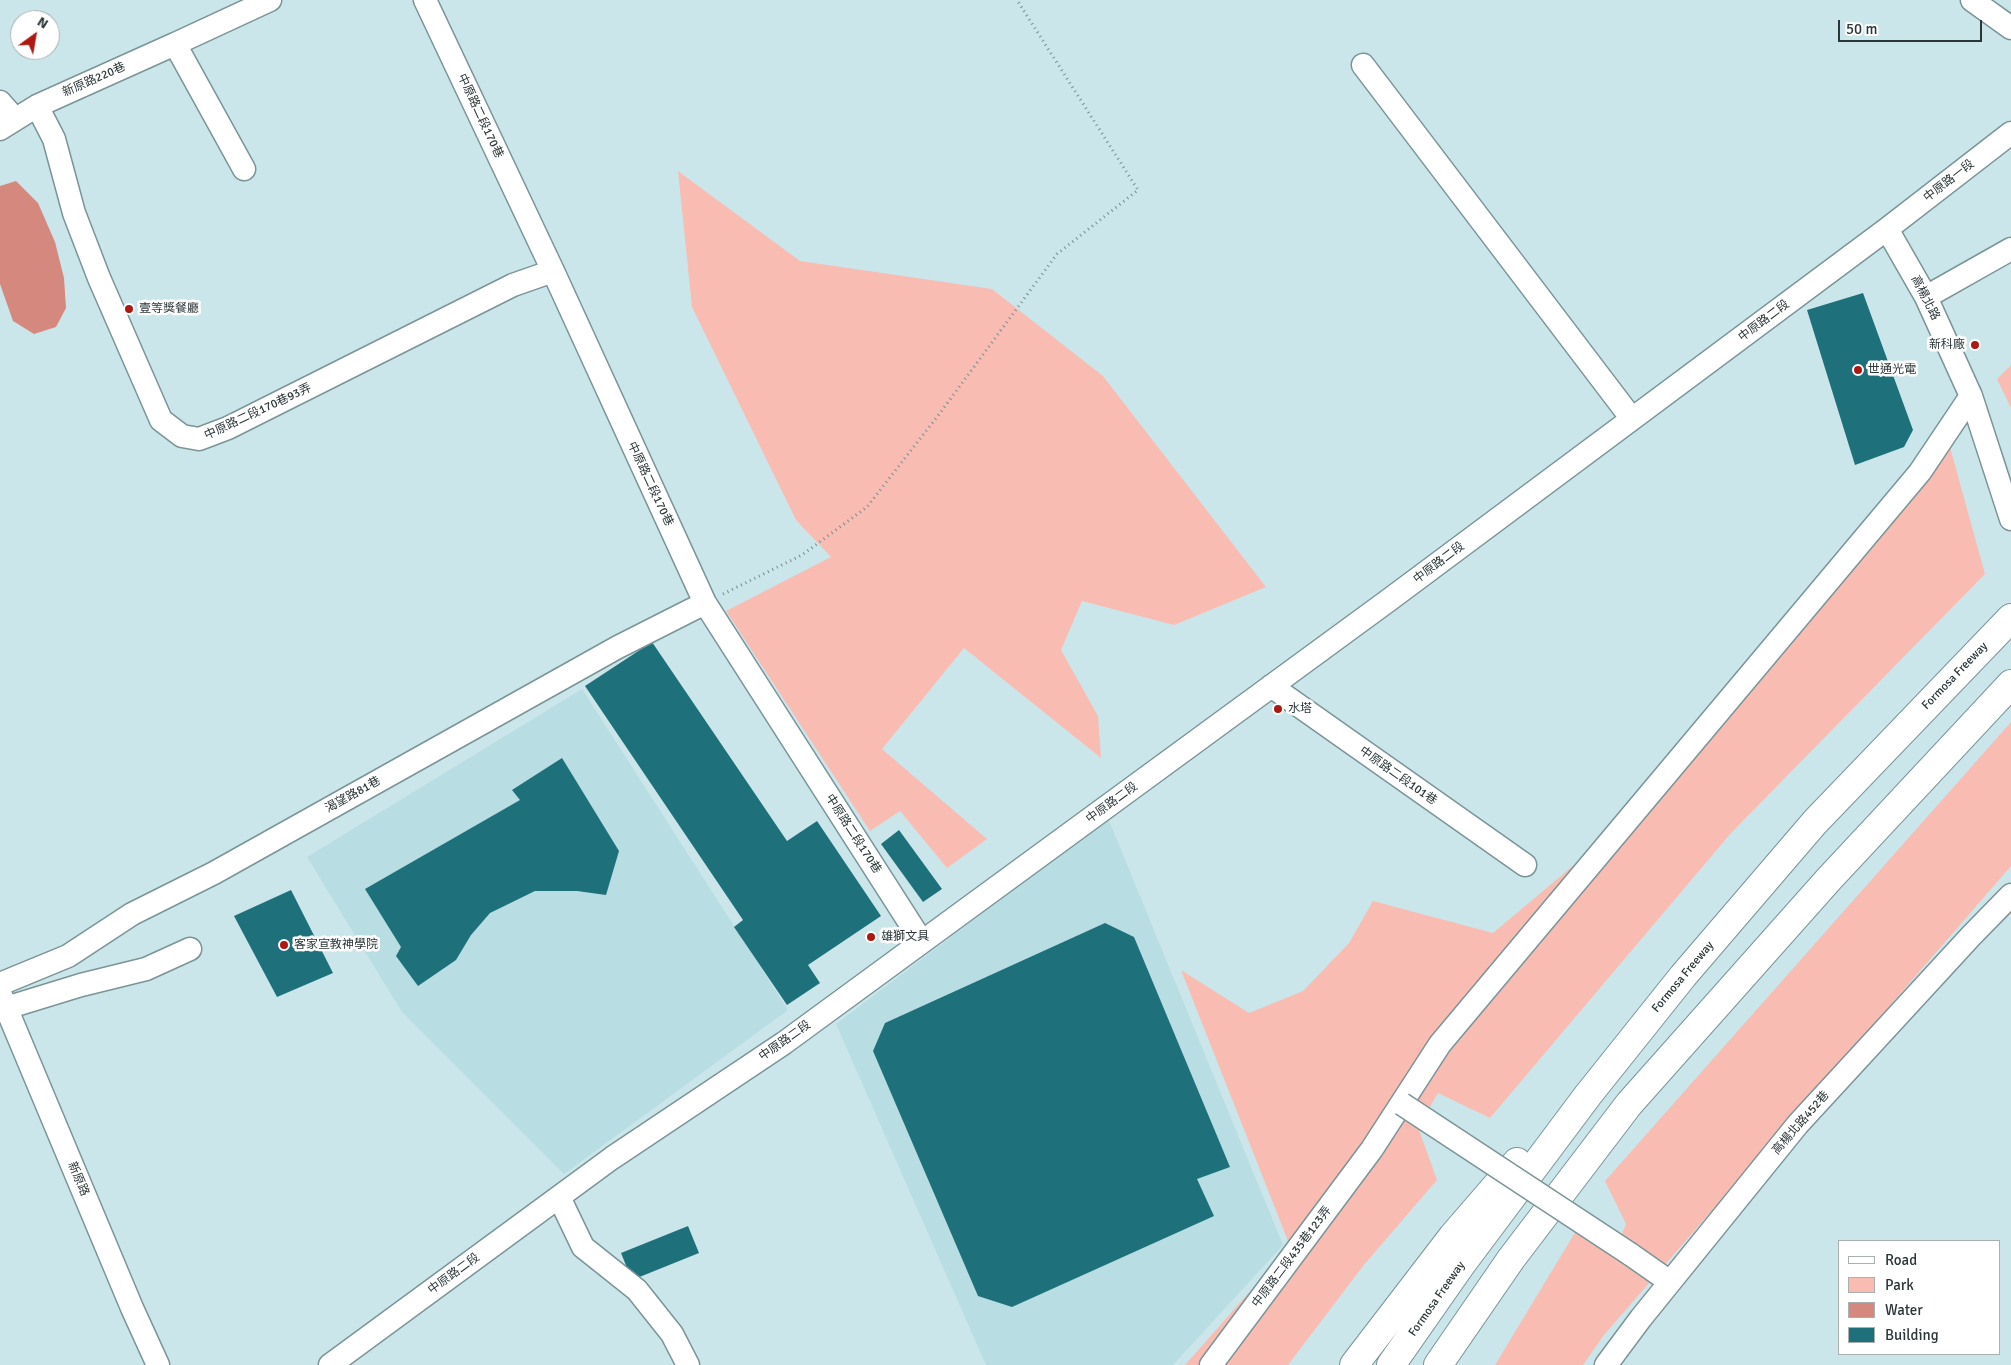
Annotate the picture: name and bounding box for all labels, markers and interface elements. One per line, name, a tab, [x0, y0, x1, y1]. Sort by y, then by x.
north arrow	[10, 10, 60, 60]
scale bar	[1841, 10, 1985, 42]
text: N	[34, 13, 51, 32]
text: 50 m	[1846, 20, 1877, 38]
street label: 新原路220巷	[60, 60, 128, 100]
street label: 中原路二段170巷	[454, 72, 506, 160]
street label: 中原路一段	[1921, 157, 1977, 205]
street label: 高楊北路	[1908, 273, 1942, 323]
street label: 中原路二段	[1736, 297, 1792, 345]
place label: 壹等獎餐廳	[139, 302, 199, 316]
marker: 壹等獎餐廳	[123, 303, 135, 315]
place label: 新科廠	[1929, 338, 1965, 352]
marker: 新科廠	[1969, 339, 1981, 351]
place label: 世通光電	[1868, 363, 1916, 377]
marker: 世通光電	[1852, 364, 1864, 376]
street label: 中原路二段170巷93弄	[202, 381, 314, 443]
street label: 中原路二段170巷	[624, 440, 676, 528]
street label: 中原路二段	[1411, 539, 1467, 587]
street label: Formosa Freeway	[1919, 639, 1991, 713]
place label: 水塔	[1288, 702, 1312, 716]
marker: 水塔	[1272, 703, 1284, 715]
street label: 中原路二段101巷	[1356, 744, 1440, 808]
street label: 渴望路81巷	[323, 774, 383, 816]
street label: 中原路二段	[1083, 780, 1141, 826]
street label: 中原路二段170巷	[822, 792, 884, 876]
place label: 雄獅文具	[881, 930, 929, 944]
marker: 雄獅文具	[865, 931, 877, 943]
place label: 客家宣教神學院	[294, 938, 378, 952]
street label: Formosa Freeway	[1649, 938, 1717, 1016]
marker: 客家宣教神學院	[278, 939, 290, 951]
street label: 中原路二段	[756, 1018, 814, 1064]
street label: 高楊北路452巷	[1770, 1088, 1832, 1158]
street label: 新原路	[64, 1160, 92, 1198]
street label: 中原路二段435巷123弄	[1249, 1204, 1335, 1310]
legend	[1838, 1240, 2001, 1355]
street label: 中原路二段	[425, 1251, 483, 1297]
text: Road	[1885, 1251, 1917, 1269]
street label: Formosa Freeway	[1406, 1259, 1468, 1339]
text: Park	[1885, 1276, 1914, 1294]
text: Water	[1885, 1301, 1923, 1319]
text: Building	[1885, 1326, 1939, 1344]

